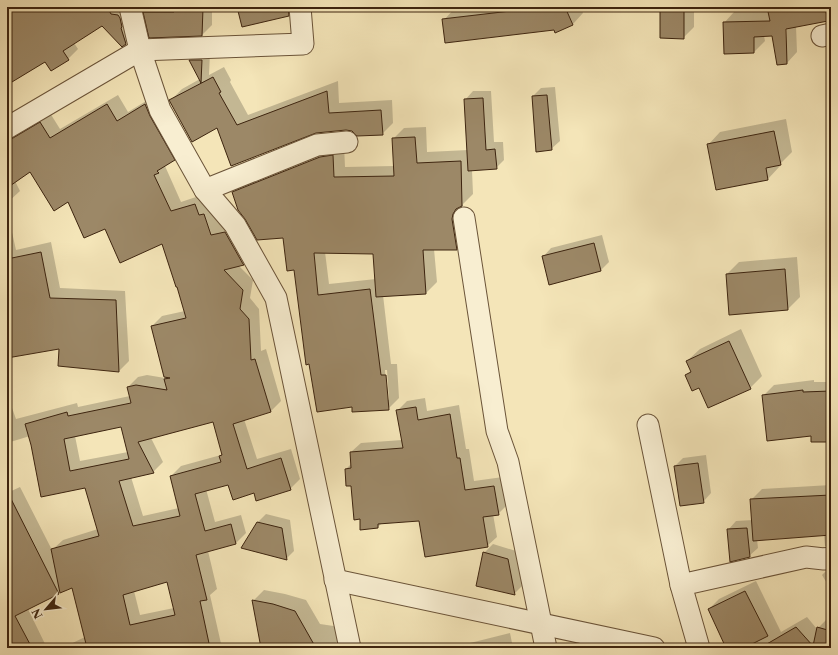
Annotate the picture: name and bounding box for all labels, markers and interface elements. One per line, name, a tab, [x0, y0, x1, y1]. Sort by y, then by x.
north arrow	[26, 589, 66, 629]
text: N	[29, 606, 46, 621]

